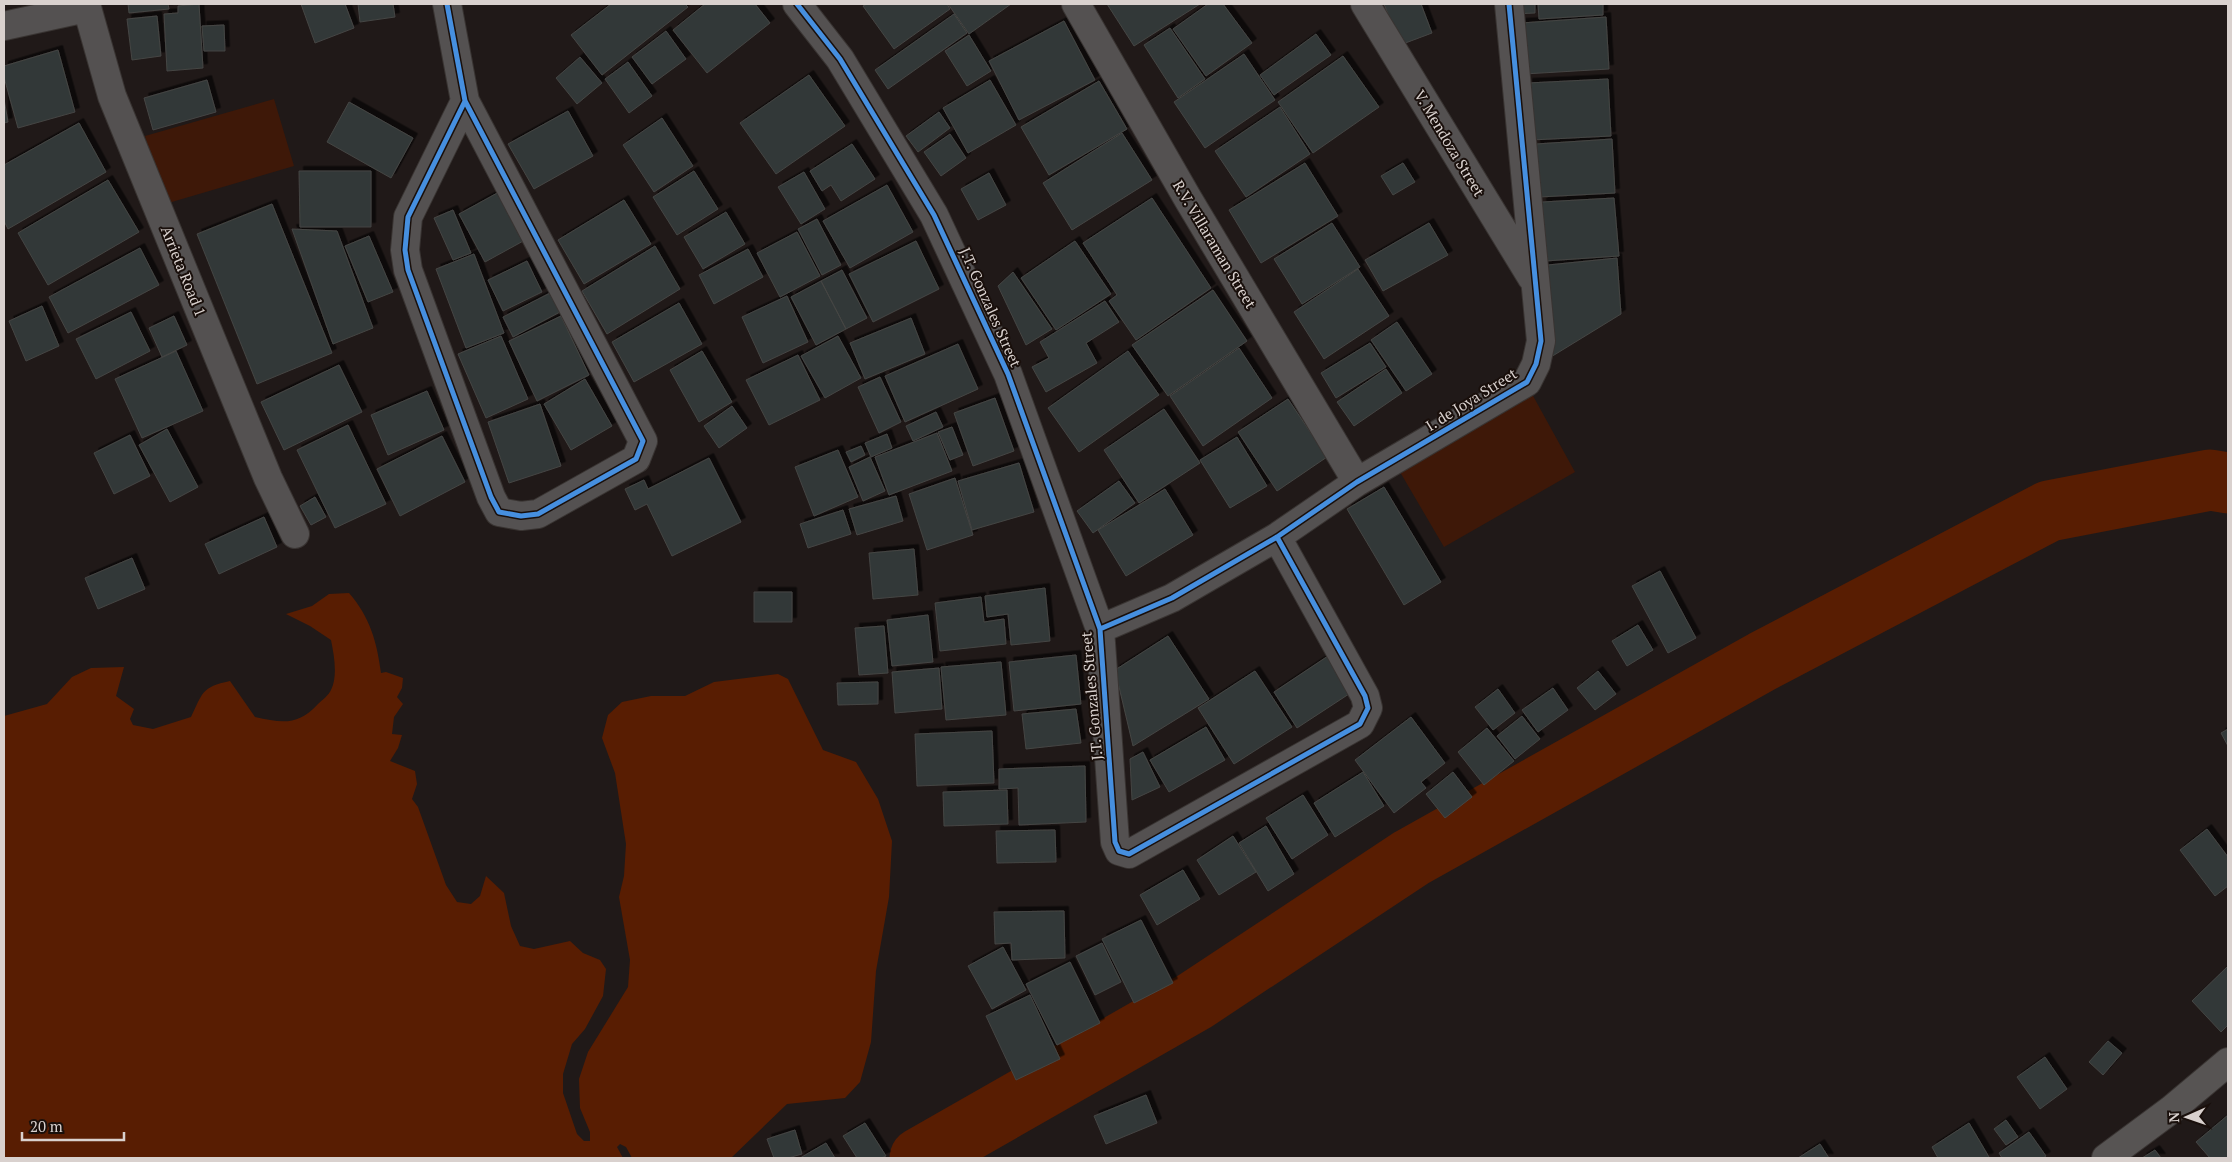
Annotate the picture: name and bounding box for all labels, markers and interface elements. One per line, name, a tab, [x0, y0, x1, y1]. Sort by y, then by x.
street label: V. Mendoza Street	[1410, 86, 1490, 200]
street label: R.V. Villaraman Street	[1169, 176, 1261, 312]
street label: Arrieta Road 1	[157, 223, 211, 319]
street label: J.T. Gonzales Street	[956, 244, 1027, 370]
street label: I. de Joya Street	[1422, 363, 1521, 435]
street label: J.T. Gonzales Street	[1075, 630, 1107, 761]
north arrow	[2162, 1092, 2212, 1142]
scale bar	[22, 1110, 125, 1142]
text: N	[2164, 1111, 2183, 1123]
text: 20 m	[30, 1116, 63, 1136]

